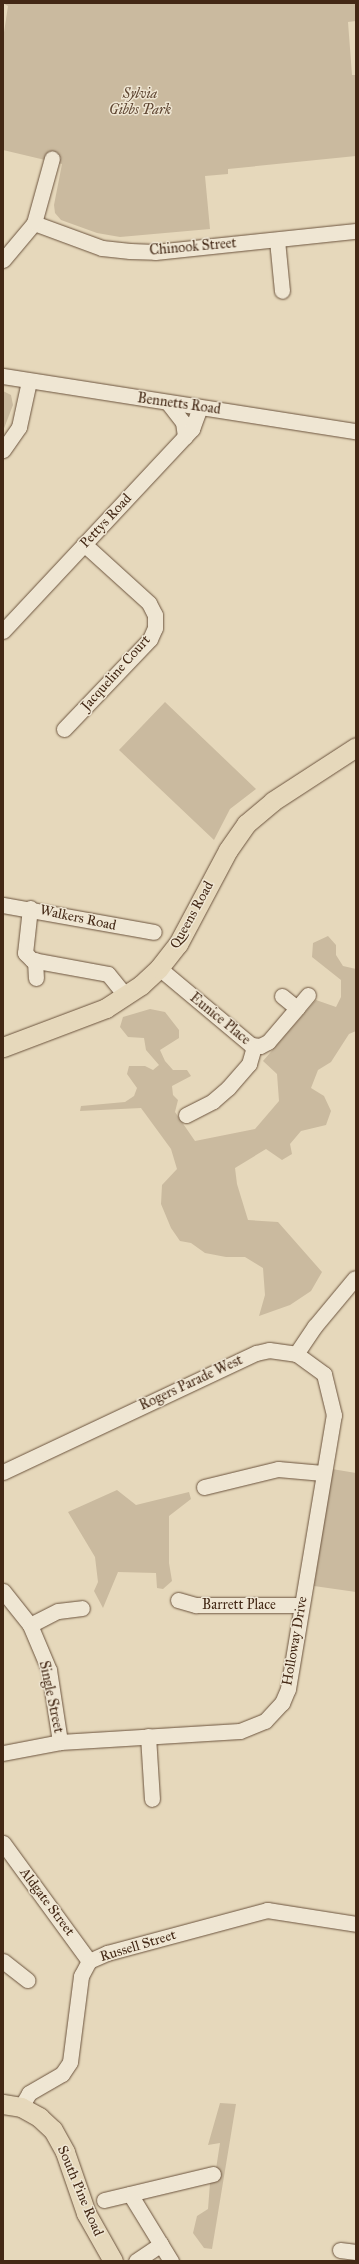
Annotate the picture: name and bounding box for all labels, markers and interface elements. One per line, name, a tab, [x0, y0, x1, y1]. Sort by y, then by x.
park label: Sylvia Gibbs Park	[109, 86, 171, 118]
street label: Chinook Street	[149, 235, 237, 259]
street label: Bennetts Road	[136, 390, 222, 418]
street label: Pettys Road	[77, 490, 135, 552]
street label: Jacqueline Court	[78, 632, 154, 714]
street label: Queens Road	[167, 878, 217, 952]
street label: Walkers Road	[38, 902, 118, 934]
street label: Eunice Place	[186, 989, 254, 1049]
street label: Rogers Parade West	[137, 1352, 245, 1414]
street label: Holloway Drive	[279, 1595, 311, 1687]
street label: Barrett Place	[202, 1597, 276, 1613]
street label: Single Street	[35, 1659, 67, 1735]
street label: Aldgate Street	[16, 1865, 78, 1939]
street label: Russell Street	[98, 1926, 178, 1966]
street label: South Pine Road	[53, 2143, 107, 2239]

